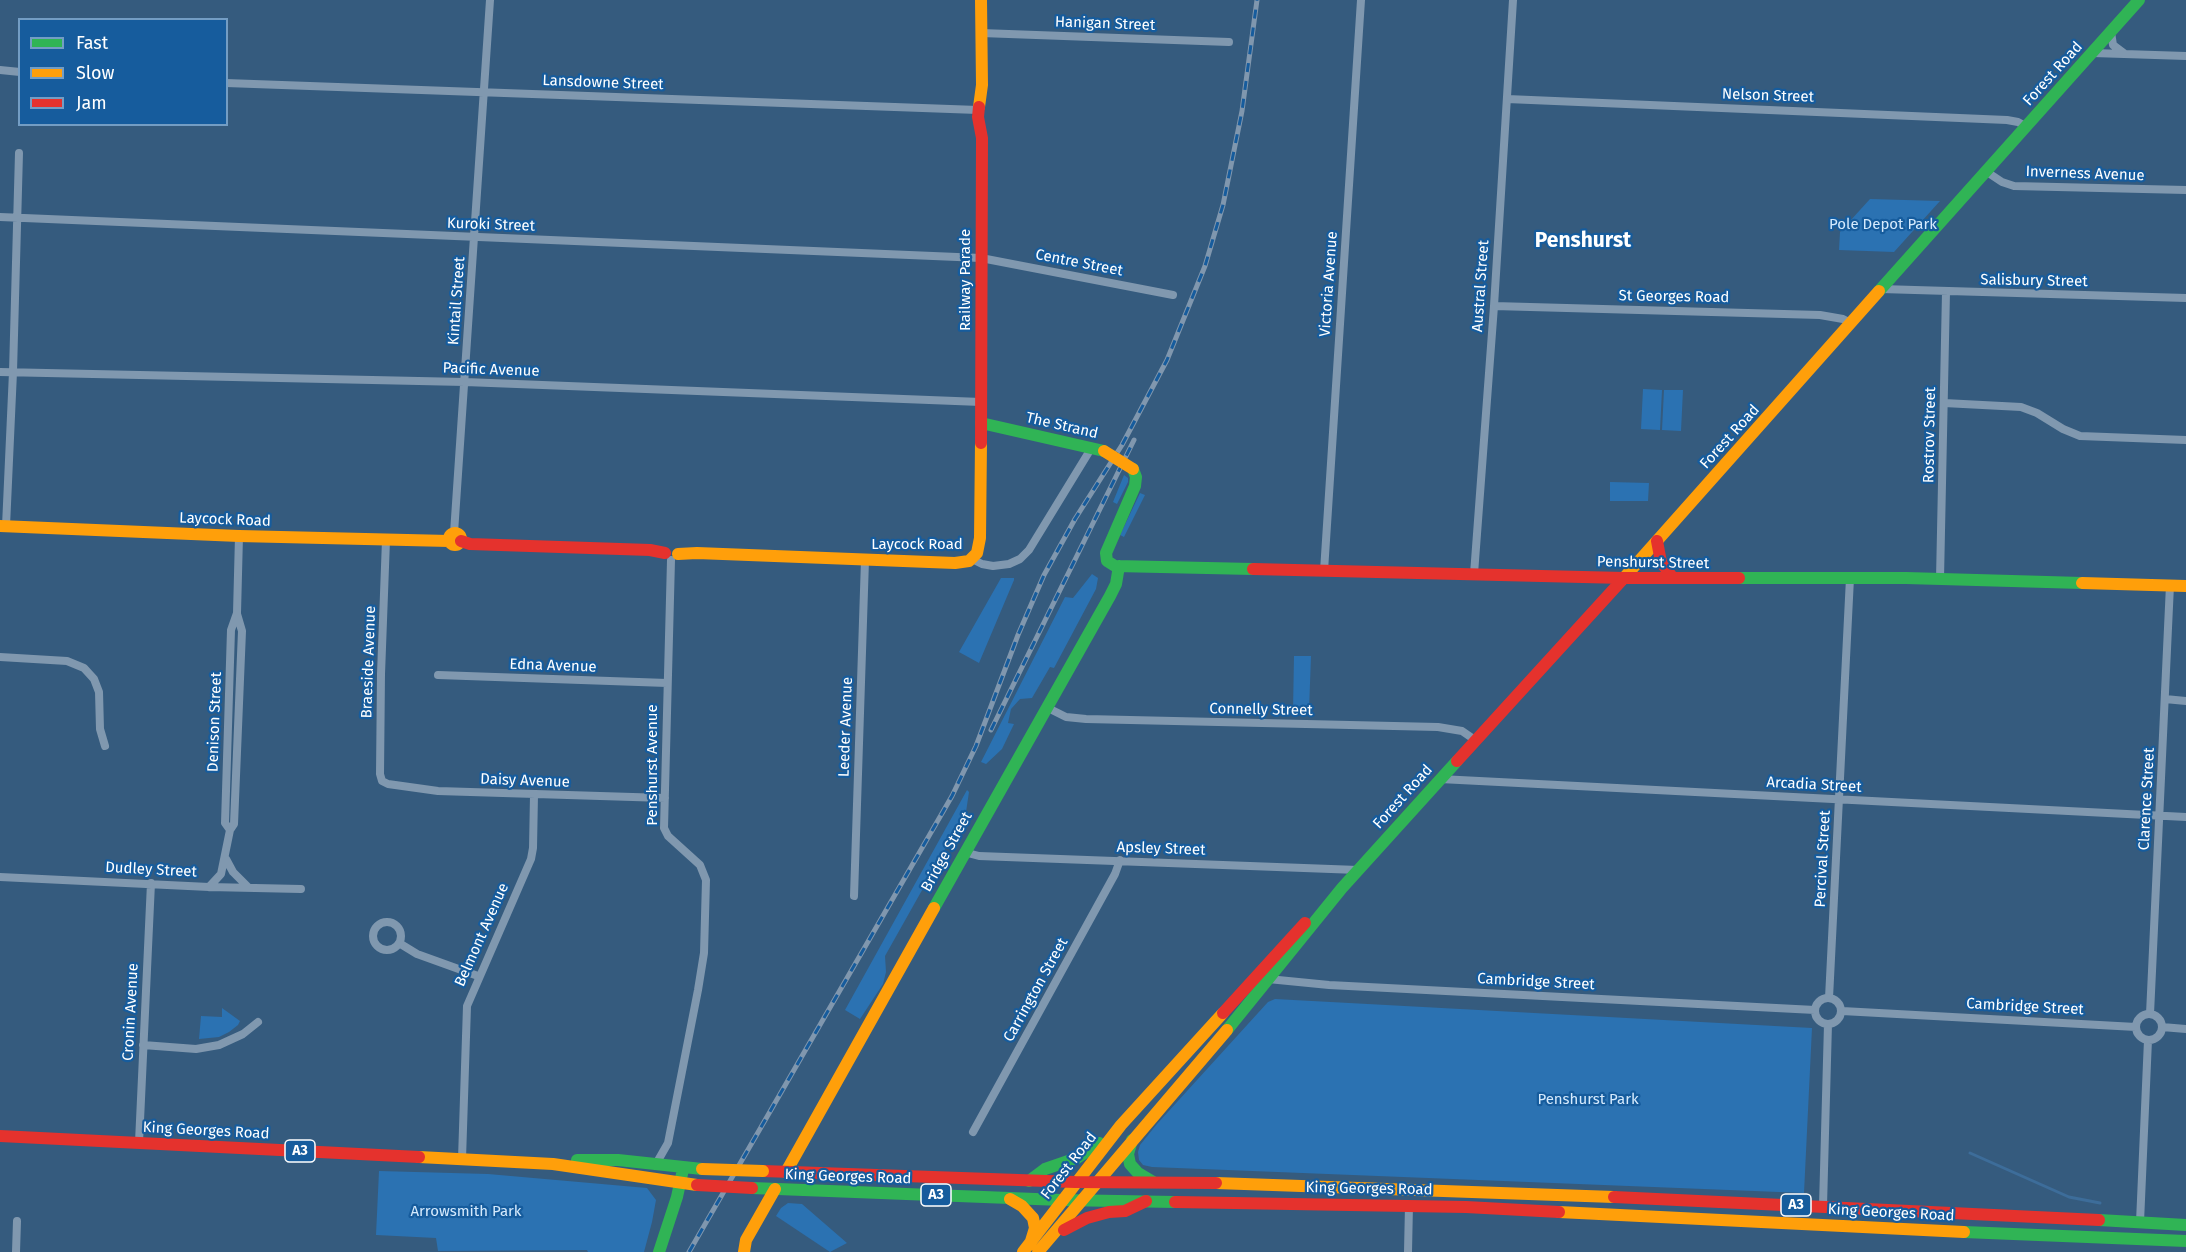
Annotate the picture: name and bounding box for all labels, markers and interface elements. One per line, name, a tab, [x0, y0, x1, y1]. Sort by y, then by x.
street label: Hanigan Street	[1054, 13, 1156, 35]
legend	[18, 18, 228, 126]
text: Fast	[76, 32, 108, 54]
street label: Forest Road	[2020, 38, 2086, 110]
text: Slow	[76, 62, 114, 84]
street label: Lansdowne Street	[542, 72, 664, 94]
street label: Nelson Street	[1722, 85, 1814, 107]
text: Jam	[76, 92, 107, 114]
street label: Inverness Avenue	[2025, 163, 2145, 185]
street label: Kuroki Street	[447, 214, 535, 236]
park label: Pole Depot Park	[1829, 216, 1937, 234]
district label: Penshurst	[1535, 228, 1631, 254]
street label: Railway Parade	[957, 229, 975, 331]
street label: Victoria Avenue	[1316, 231, 1342, 337]
street label: Austral Street	[1469, 239, 1493, 333]
street label: Centre Street	[1034, 246, 1124, 280]
street label: Kintail Street	[445, 256, 469, 346]
street label: Salisbury Street	[1980, 271, 2088, 291]
street label: St Georges Road	[1618, 287, 1730, 307]
street label: Pacific Avenue	[442, 359, 540, 381]
street label: Rostrov Street	[1920, 387, 1940, 483]
street label: Forest Road	[1697, 401, 1763, 473]
street label: The Strand	[1024, 409, 1100, 443]
street label: Laycock Road	[179, 509, 271, 531]
street label: Laycock Road	[871, 536, 963, 554]
street label: Penshurst Street	[1597, 553, 1709, 573]
street label: Braeside Avenue	[358, 605, 380, 719]
street label: Edna Avenue	[509, 655, 597, 677]
street label: Denison Street	[204, 672, 226, 772]
street label: Leeder Avenue	[835, 677, 857, 777]
street label: Connelly Street	[1209, 700, 1313, 720]
street label: Penshurst Avenue	[644, 704, 662, 826]
street label: Clarence Street	[2135, 747, 2159, 851]
street label: Forest Road	[1370, 761, 1436, 833]
street label: Daisy Avenue	[480, 770, 570, 792]
street label: Arcadia Street	[1766, 774, 1862, 796]
street label: Bridge Street	[918, 809, 976, 895]
street label: Percival Street	[1811, 810, 1835, 908]
street label: Apsley Street	[1116, 838, 1206, 860]
street label: Dudley Street	[105, 859, 197, 881]
street label: Belmont Avenue	[451, 881, 513, 989]
street label: Carrington Street	[1000, 935, 1072, 1045]
street label: Cronin Avenue	[119, 963, 143, 1061]
street label: Cambridge Street	[1477, 970, 1595, 994]
street label: Cambridge Street	[1966, 995, 2084, 1019]
park label: Penshurst Park	[1537, 1091, 1639, 1109]
street label: King Georges Road	[142, 1119, 270, 1143]
street label: Forest Road	[1037, 1129, 1101, 1203]
road number: A3	[285, 1140, 315, 1162]
street label: King Georges Road	[784, 1166, 912, 1188]
street label: King Georges Road	[1305, 1179, 1433, 1199]
road number: A3	[921, 1184, 951, 1206]
road number: A3	[1781, 1194, 1811, 1216]
street label: King Georges Road	[1827, 1201, 1955, 1225]
park label: Arrowsmith Park	[410, 1203, 522, 1221]

